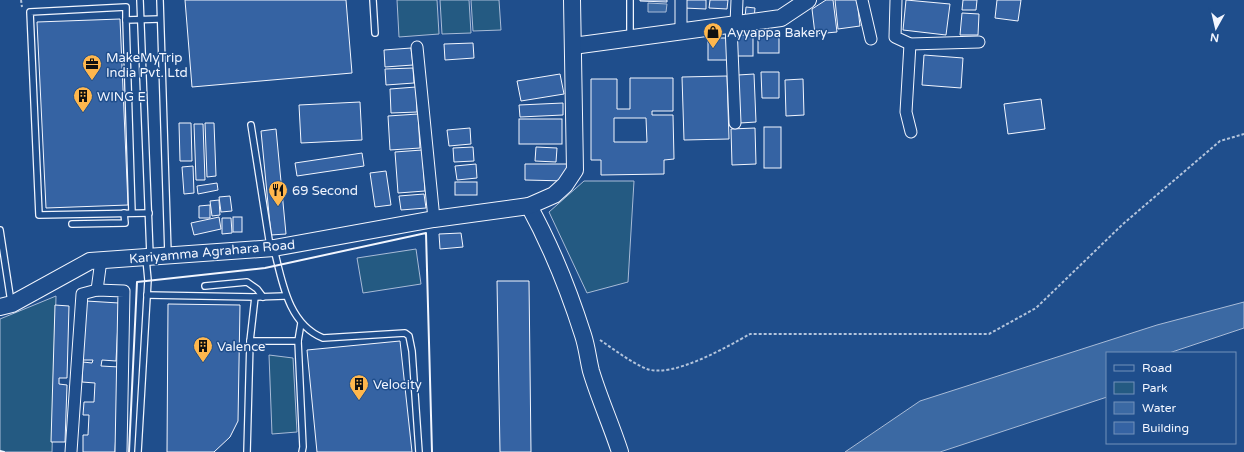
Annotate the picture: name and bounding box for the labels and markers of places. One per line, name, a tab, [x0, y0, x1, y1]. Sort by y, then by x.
shop icon: Ayyappa Bakery	[702, 21, 724, 49]
place label: Ayyappa Bakery	[727, 25, 827, 41]
place label: MakeMyTrip India Pvt. Ltd	[106, 50, 188, 81]
office icon: MakeMyTrip India Pvt. Ltd	[81, 53, 103, 81]
building icon: WING E	[72, 85, 94, 113]
place label: WING E	[97, 89, 146, 105]
restaurant icon: 69 Second	[267, 179, 289, 207]
place label: 69 Second	[292, 183, 358, 199]
building icon: Valence	[192, 335, 214, 363]
place label: Valence	[217, 339, 265, 355]
building icon: Velocity	[348, 373, 370, 401]
place label: Velocity	[373, 377, 422, 393]

